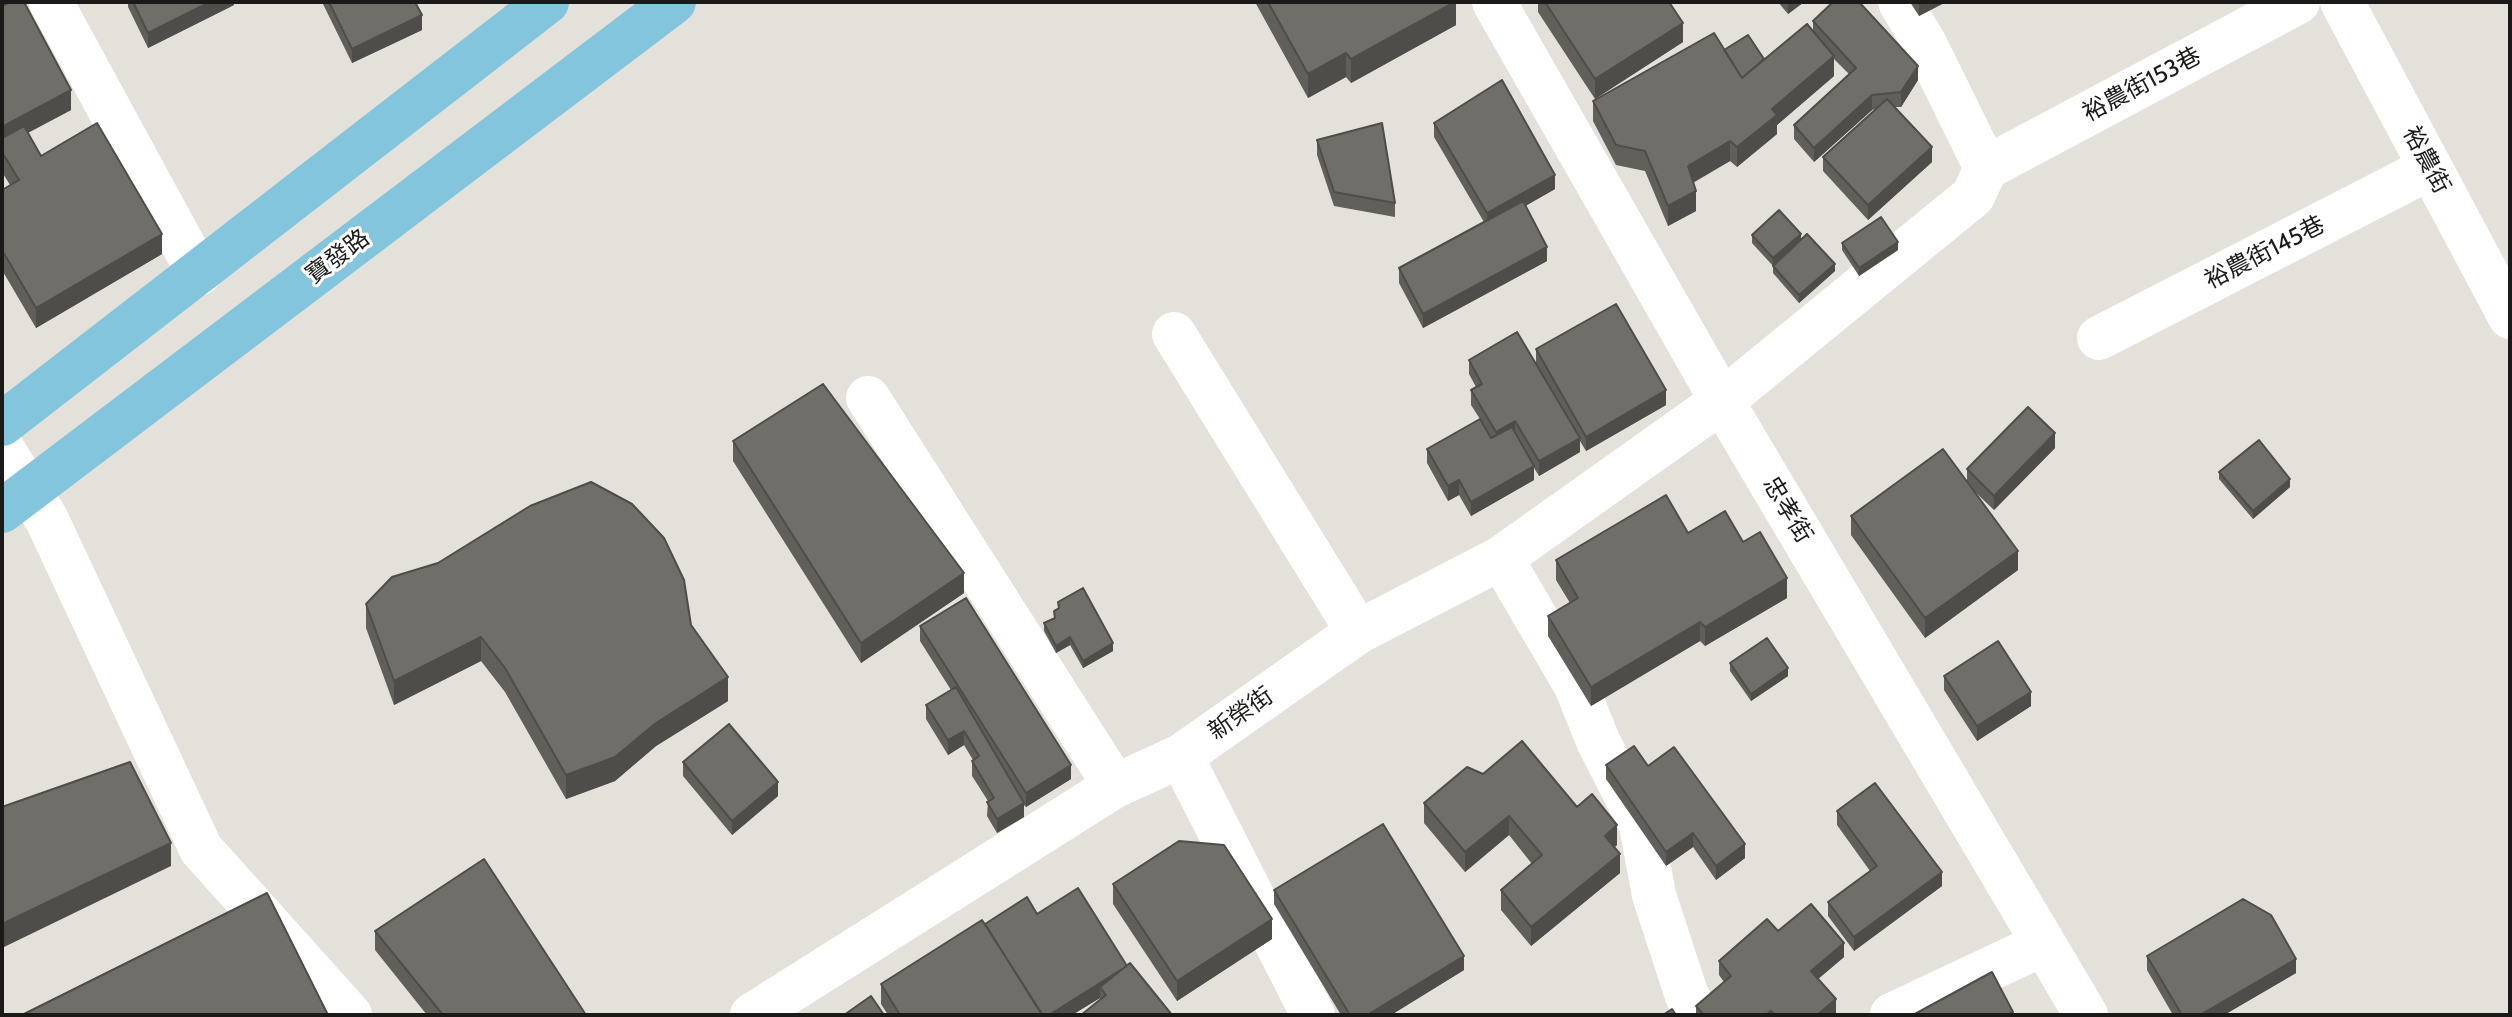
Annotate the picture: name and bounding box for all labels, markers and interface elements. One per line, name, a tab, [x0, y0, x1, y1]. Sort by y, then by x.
street label: 裕農街153巷	[2078, 42, 2206, 128]
street label: 裕農街	[2396, 121, 2456, 199]
street label: 裕農街145巷	[2200, 211, 2330, 295]
street label: 寶發路	[301, 224, 375, 290]
street label: 忠孝街	[1756, 472, 1818, 548]
street label: 新榮街	[1203, 682, 1279, 746]

